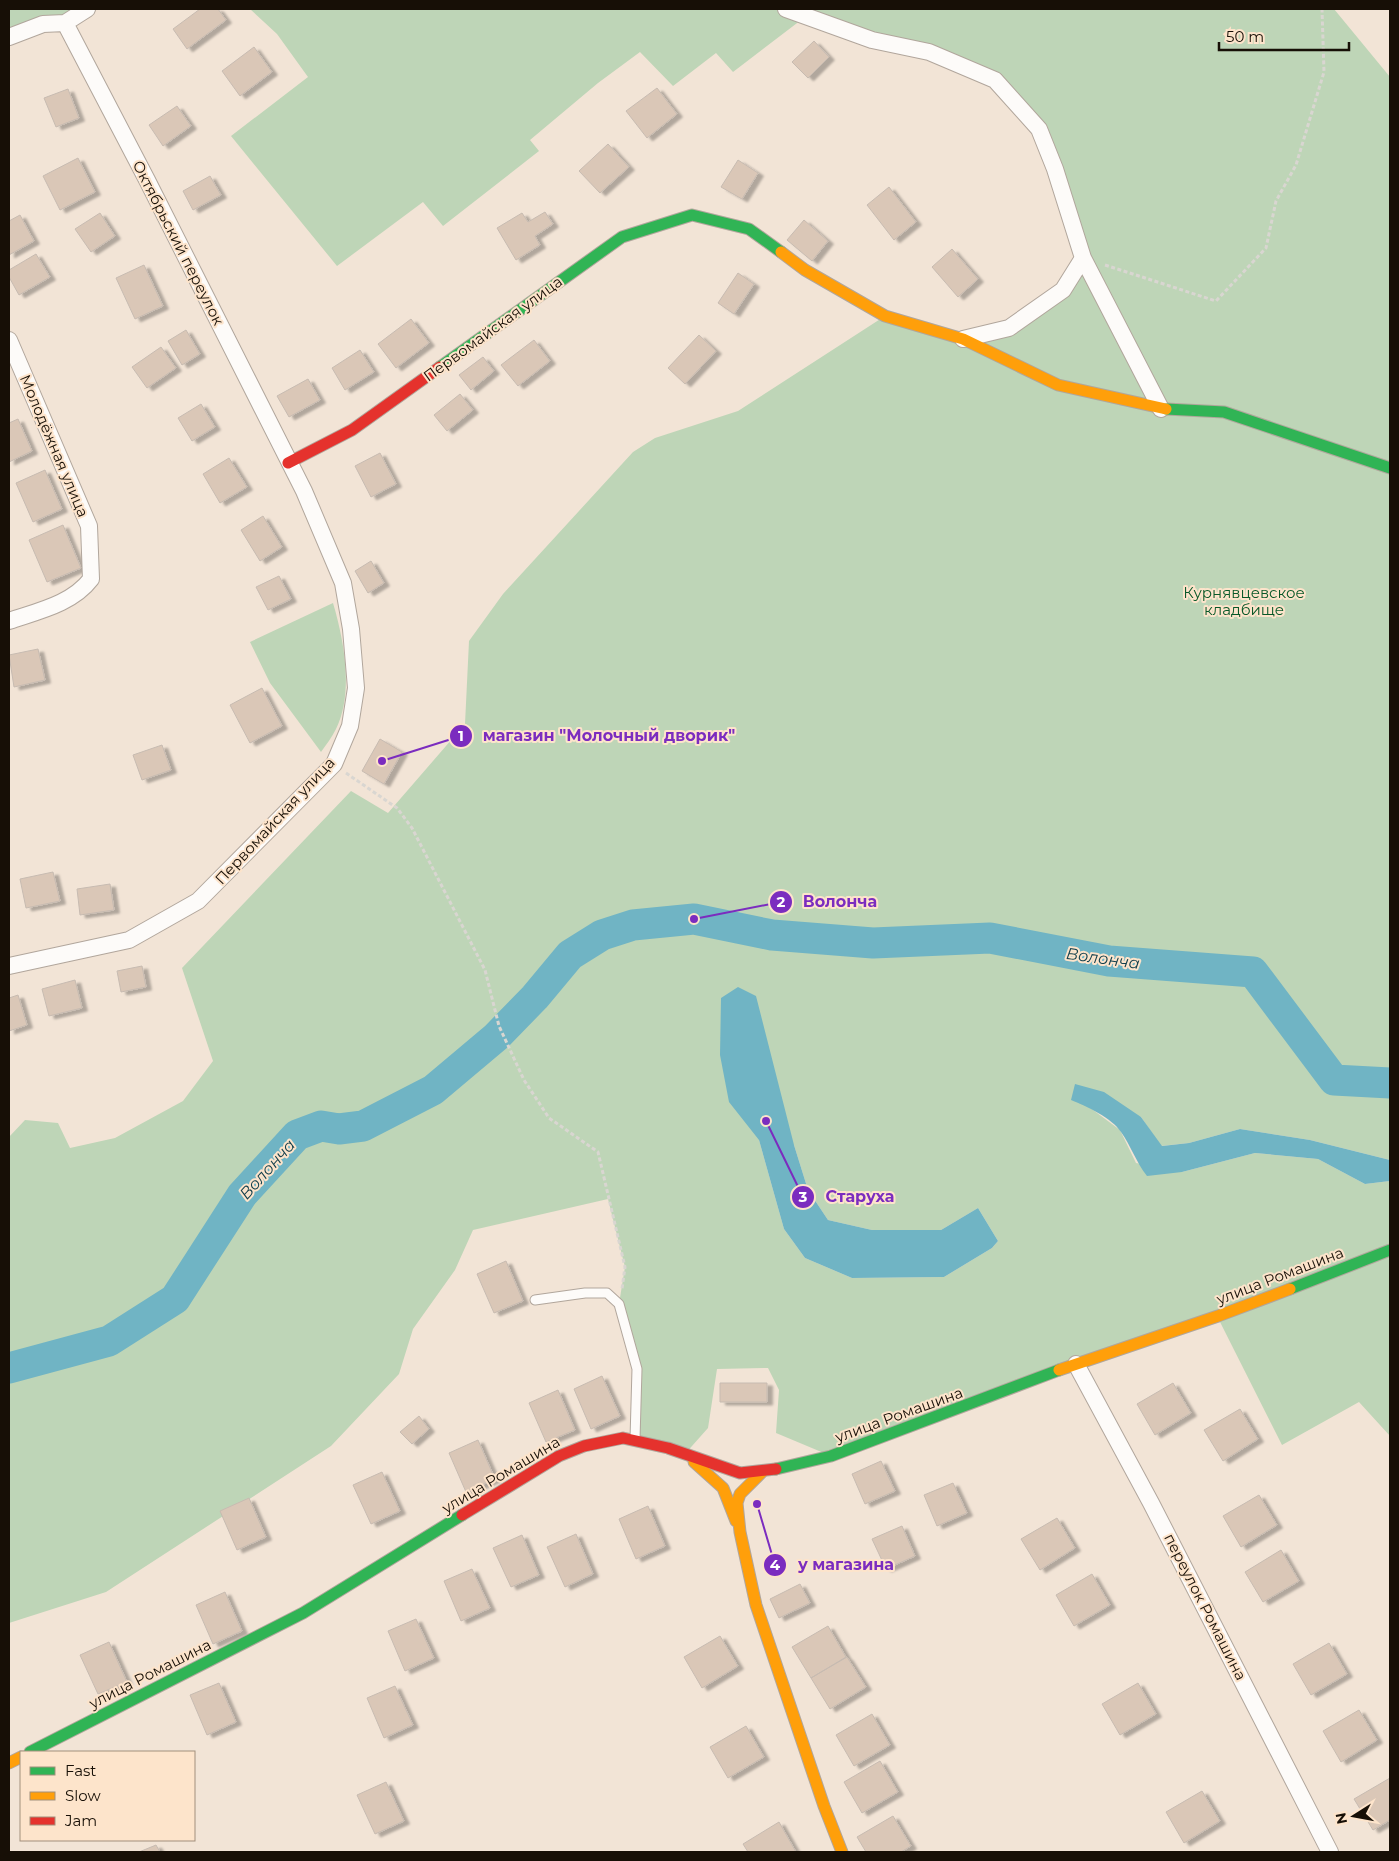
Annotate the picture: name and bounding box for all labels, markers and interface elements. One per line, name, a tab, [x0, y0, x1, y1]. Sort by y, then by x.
scale bar	[1219, 20, 1349, 52]
text: 50 m	[1226, 27, 1264, 46]
street label: Октябрьский переулок	[129, 157, 228, 329]
street label: Первомайская улица	[420, 272, 566, 385]
street label: Молодёжная улица	[16, 372, 93, 520]
park label: Курнявцевское кладбище	[1183, 583, 1305, 619]
callout: магазин "Молочный дворик"	[448, 720, 746, 751]
text: 1	[458, 726, 464, 745]
text: магазин "Молочный дворик"	[483, 726, 735, 745]
street label: Первомайская улица	[211, 753, 339, 888]
callout: Волонча	[768, 886, 887, 917]
text: 2	[777, 892, 786, 911]
text: Волонча	[803, 892, 877, 911]
water label: Волонча	[1065, 944, 1141, 973]
water label: Волонча	[236, 1135, 299, 1203]
callout: Старуха	[790, 1181, 904, 1212]
text: 3	[798, 1187, 808, 1206]
text: Старуха	[826, 1187, 894, 1206]
street label: улица Ромашина	[1213, 1243, 1346, 1309]
street label: улица Ромашина	[831, 1383, 965, 1447]
street label: улица Ромашина	[437, 1432, 563, 1518]
street label: переулок Ромашина	[1160, 1530, 1251, 1683]
callout: у магазина	[763, 1549, 904, 1580]
text: 4	[770, 1555, 781, 1574]
text: у магазина	[797, 1555, 894, 1574]
street label: улица Ромашина	[85, 1635, 214, 1713]
legend	[20, 1751, 195, 1841]
text: Fast	[65, 1761, 96, 1780]
text: Slow	[65, 1786, 101, 1805]
north arrow	[1329, 1791, 1379, 1841]
text: Jam	[64, 1811, 97, 1830]
text: N	[1331, 1811, 1351, 1826]

